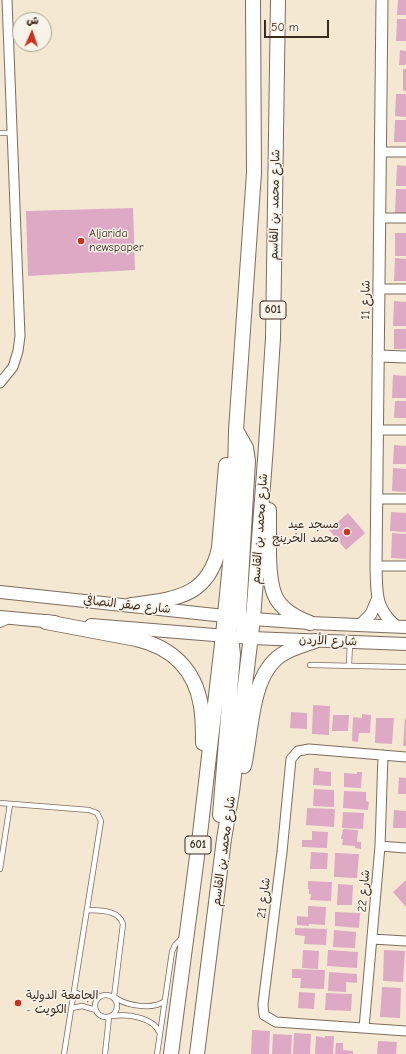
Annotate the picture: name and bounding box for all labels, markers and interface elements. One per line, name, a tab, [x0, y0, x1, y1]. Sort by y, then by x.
north arrow	[12, 12, 52, 52]
scale bar	[266, 12, 331, 38]
text: ش	[26, 14, 39, 27]
text: 50 m	[271, 20, 299, 34]
street label: شارع محمد بن القاسم	[267, 149, 283, 261]
place label: Aljarida newspaper	[89, 227, 144, 255]
marker: Aljarida newspaper	[76, 236, 86, 246]
street label: شارع 11	[358, 280, 374, 320]
road number: 601	[260, 301, 286, 319]
street label: شارع محمد بن القاسم	[249, 473, 271, 585]
place label: مسجد عيد محمد الخرينج	[272, 518, 339, 546]
marker: مسجد عيد محمد الخرينج	[342, 527, 352, 537]
street label: شارع صقر النصافي	[83, 593, 171, 617]
street label: شارع الأردن	[299, 633, 357, 649]
street label: شارع محمد بن القاسم	[209, 795, 239, 907]
road number: 601	[185, 836, 211, 854]
street label: شارع 22	[355, 869, 373, 913]
street label: شارع 21	[254, 877, 274, 919]
place label: الجامعة الدولية - الكويت	[26, 989, 98, 1017]
marker: الجامعة الدولية - الكويت	[13, 998, 23, 1008]

